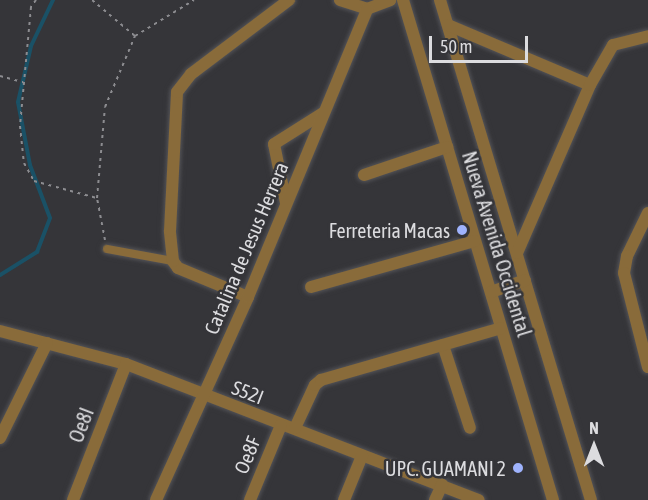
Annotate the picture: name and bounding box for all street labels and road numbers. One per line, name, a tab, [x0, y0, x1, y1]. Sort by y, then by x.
street label: Nueva Avenida Occidental	[457, 148, 537, 340]
street label: Catalina de Jesus Herrera	[199, 158, 293, 338]
street label: S52I	[229, 375, 267, 409]
street label: Oe8I	[63, 404, 99, 446]
street label: Oe8F	[229, 433, 265, 477]

